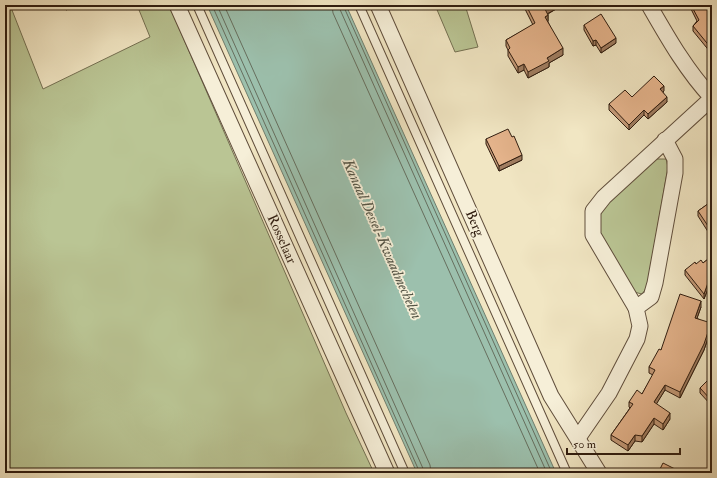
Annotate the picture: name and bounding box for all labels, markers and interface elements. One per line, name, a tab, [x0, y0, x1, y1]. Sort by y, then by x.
water label: Kanaal Dessel-Kwaadmechelen	[338, 155, 426, 322]
street label: Berg	[462, 207, 489, 240]
street label: Rosselaar	[264, 212, 301, 267]
scale bar	[567, 430, 680, 456]
text: 50 m	[573, 437, 597, 452]

